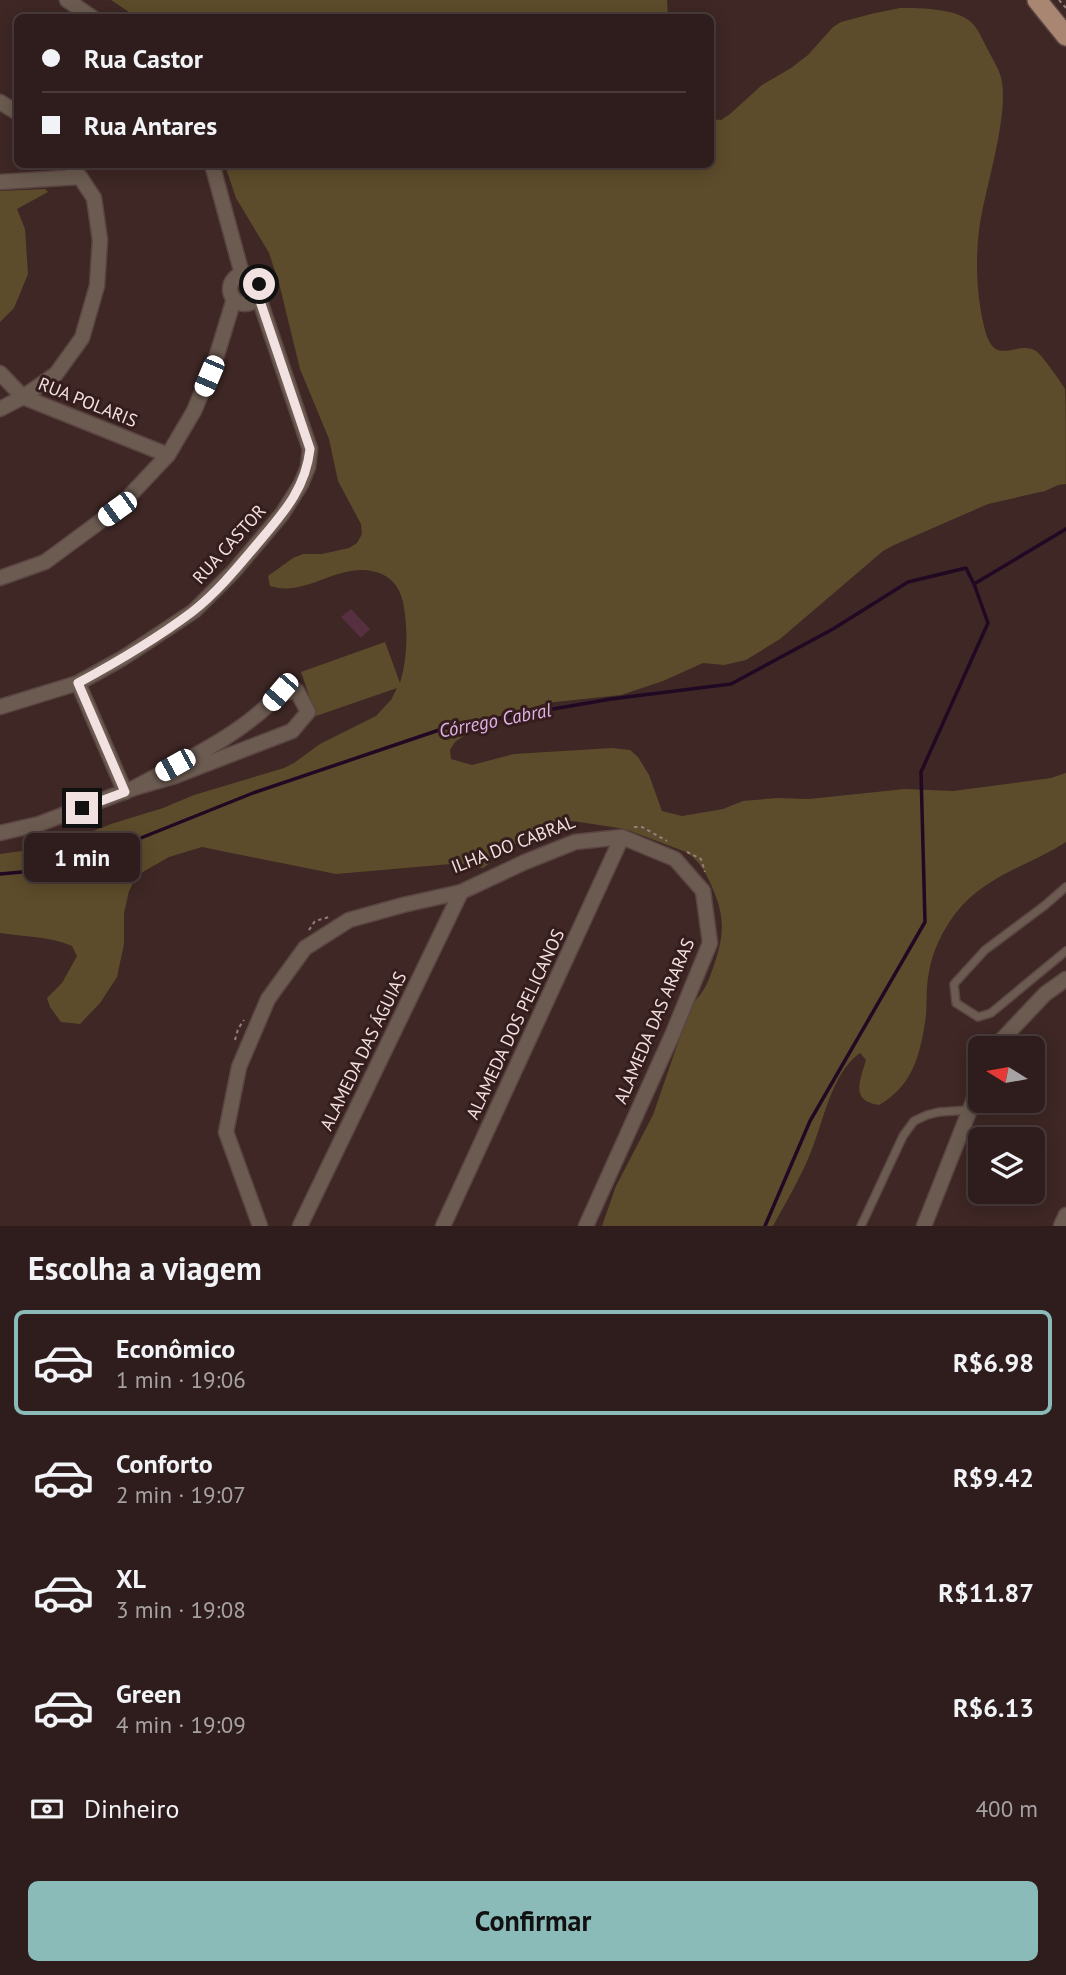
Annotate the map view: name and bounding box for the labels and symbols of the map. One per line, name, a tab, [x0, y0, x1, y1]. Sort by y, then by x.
route start	[243, 268, 275, 300]
car	[192, 353, 227, 399]
street label: RUA POLARIS	[35, 372, 141, 432]
car	[94, 488, 141, 530]
street label: RUA CASTOR	[187, 499, 271, 589]
car	[259, 669, 302, 715]
water label: Córrego Cabral	[437, 697, 553, 743]
car	[152, 746, 199, 784]
route end	[66, 792, 98, 824]
street label: ILHA DO CABRAL	[448, 810, 578, 878]
callout: 1 min	[24, 832, 140, 882]
street label: ALAMEDA DOS PELICANOS	[461, 925, 569, 1123]
street label: ALAMEDA DAS ARARAS	[609, 935, 699, 1107]
street label: ALAMEDA DAS ÁGUIAS	[315, 968, 411, 1134]
north arrow	[968, 1036, 1045, 1113]

